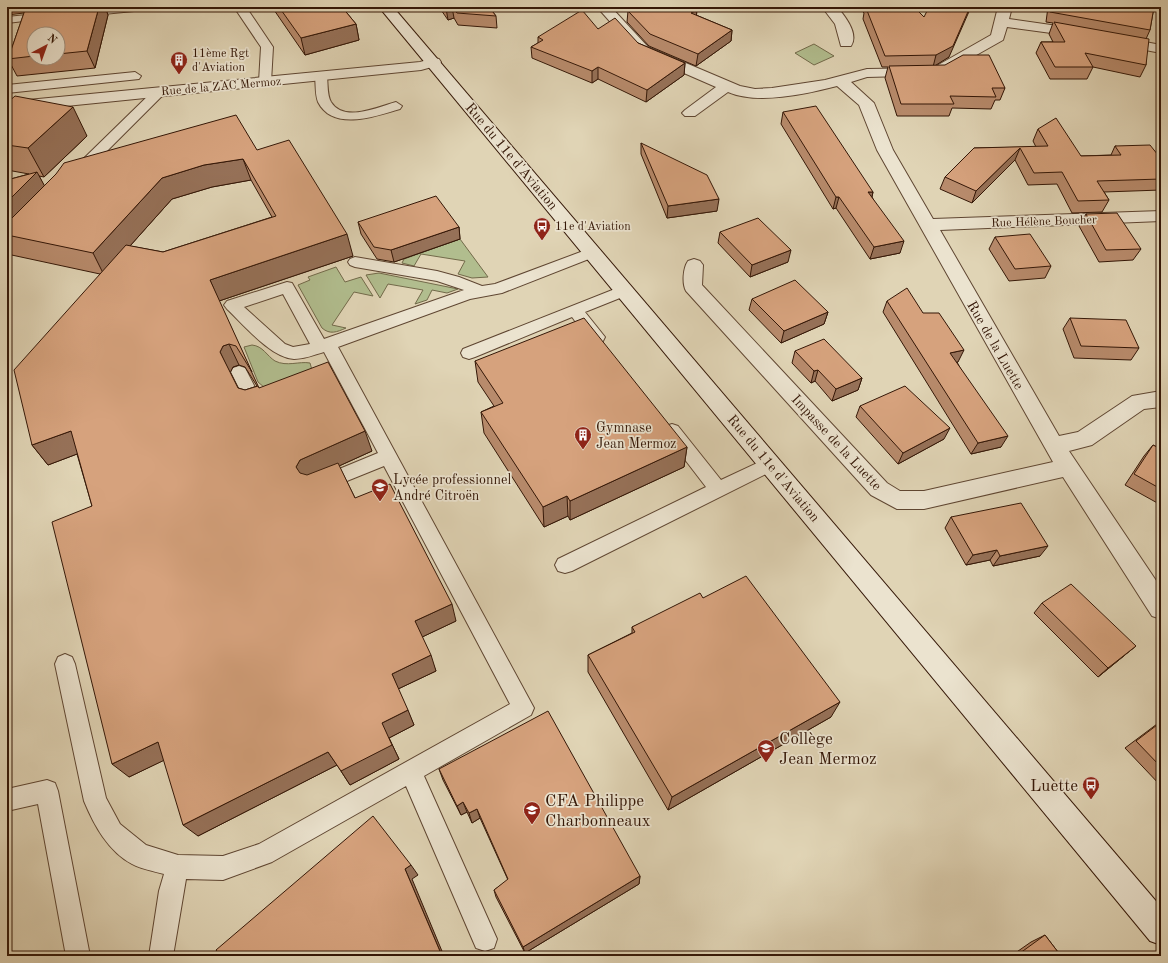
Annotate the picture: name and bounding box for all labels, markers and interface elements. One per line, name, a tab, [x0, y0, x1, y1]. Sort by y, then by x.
north arrow	[26, 26, 66, 66]
text: N	[45, 33, 59, 47]
place label: 11ème Rgt d'Aviation	[192, 48, 249, 74]
building icon: 11ème Rgt d'Aviation	[169, 50, 189, 75]
street label: Rue de la ZAC Mermoz	[160, 76, 282, 98]
street label: Rue du 11e d'Aviation	[463, 100, 560, 213]
street label: Rue Hélène Boucher	[991, 214, 1097, 230]
bus stop icon: 11e d'Aviation	[532, 216, 552, 241]
place label: 11e d'Aviation	[555, 221, 631, 233]
street label: Rue de la Luette	[964, 299, 1026, 392]
street label: Impasse de la Luette	[788, 392, 884, 493]
street label: Rue du 11e d'Aviation	[725, 412, 822, 525]
place label: Gymnase Jean Mermoz	[596, 421, 677, 451]
building icon: Gymnase Jean Mermoz	[573, 425, 593, 450]
place label: Lycée professionnel André Citroën	[393, 473, 511, 503]
school or university icon: Lycée professionnel André Citroën	[370, 477, 390, 502]
place label: Collège Jean Mermoz	[779, 731, 877, 768]
school or university icon: Collège Jean Mermoz	[756, 738, 776, 763]
bus stop icon: Luette	[1081, 775, 1101, 800]
place label: Luette	[1030, 778, 1078, 795]
place label: CFA Philippe Charbonneaux	[545, 793, 651, 830]
school or university icon: CFA Philippe Charbonneaux	[522, 800, 542, 825]

